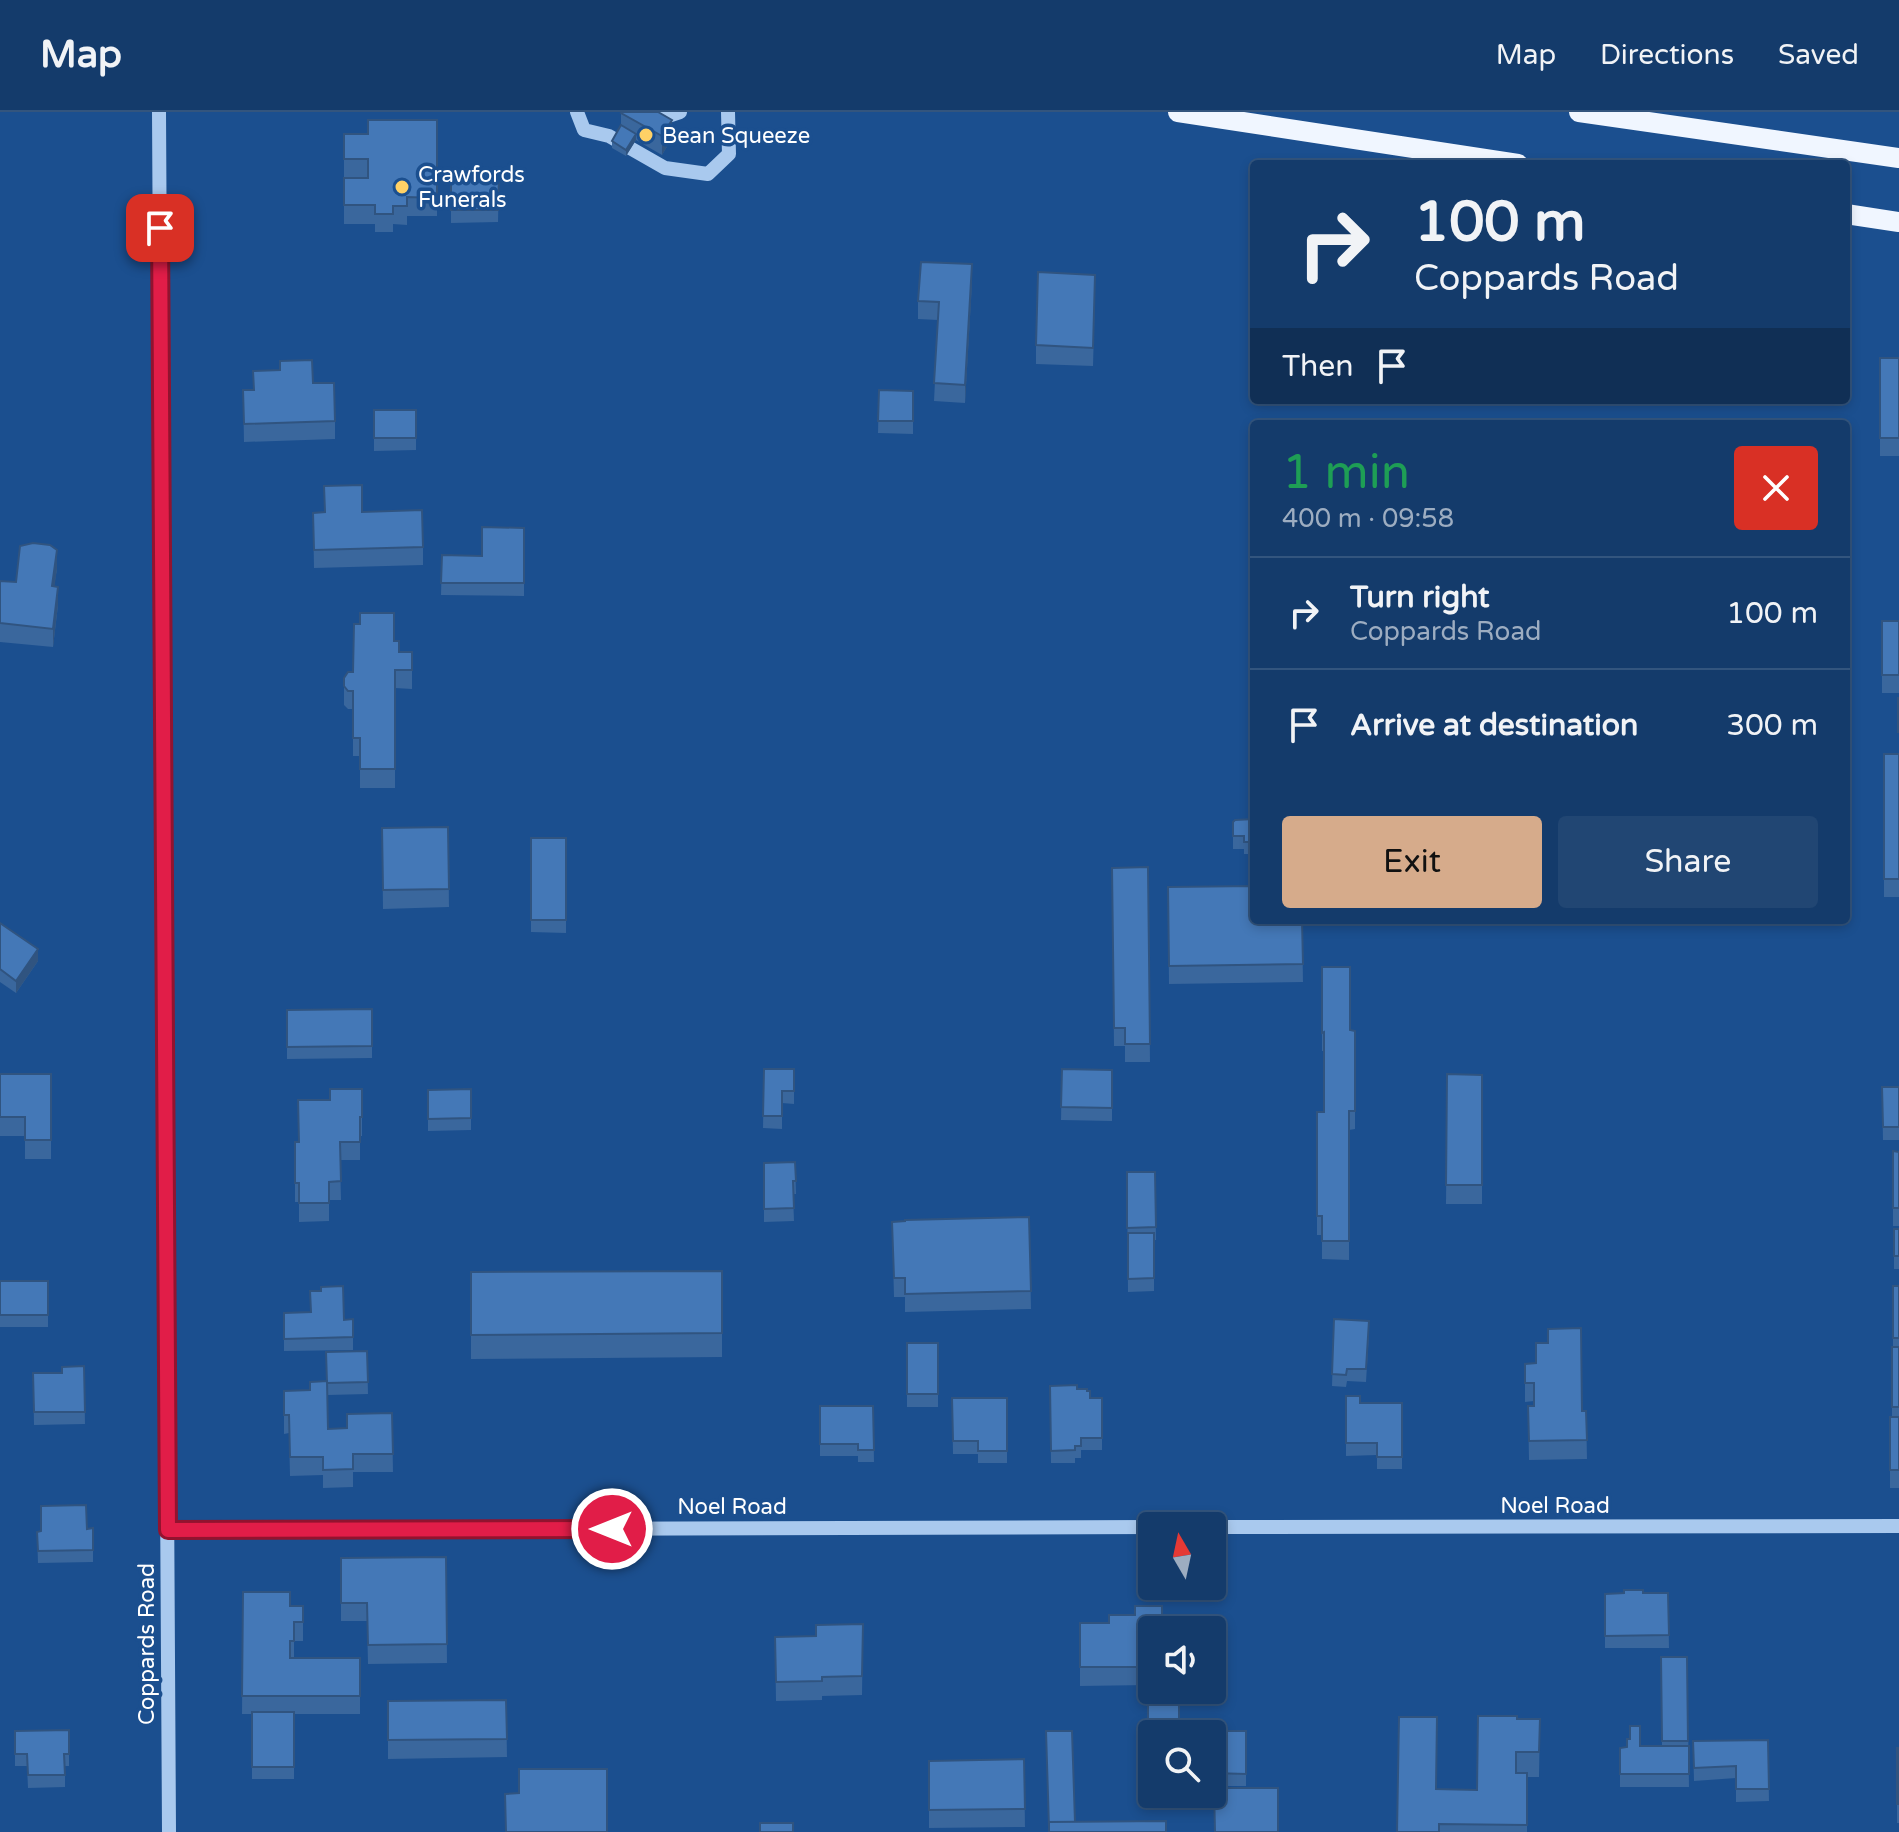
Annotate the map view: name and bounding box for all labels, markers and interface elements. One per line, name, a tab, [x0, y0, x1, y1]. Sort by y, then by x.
text: Map	[40, 32, 122, 78]
text: Map	[1496, 38, 1556, 72]
text: Directions	[1600, 38, 1734, 72]
text: Saved	[1778, 38, 1859, 72]
place label: Bean Squeeze	[662, 123, 810, 149]
marker: Bean Squeeze	[637, 126, 655, 144]
place label: Crawfords Funerals	[418, 162, 525, 213]
marker: Crawfords Funerals	[393, 178, 411, 196]
text: 100 m	[1414, 189, 1585, 256]
icon: right	[1282, 192, 1386, 296]
pin	[126, 194, 194, 262]
icon: arrive	[138, 206, 182, 250]
text: Coppards Road	[1414, 257, 1679, 300]
icon: arrive	[1370, 344, 1414, 388]
text: Then	[1282, 348, 1354, 385]
text: 1 min	[1282, 444, 1410, 502]
button: close	[1734, 446, 1818, 530]
text: 400 m · 09:58	[1282, 503, 1454, 534]
text: Turn right	[1350, 579, 1490, 616]
icon: right	[1282, 591, 1326, 635]
text: 100 m	[1726, 595, 1818, 632]
text: Coppards Road	[1350, 616, 1541, 647]
icon: arrive	[1282, 703, 1326, 747]
text: Arrive at destination	[1350, 707, 1638, 744]
text: 300 m	[1726, 707, 1818, 744]
button: Exit	[1282, 816, 1542, 908]
button: Share	[1558, 816, 1818, 908]
position arrow	[570, 1487, 654, 1571]
street label: Noel Road	[1500, 1493, 1610, 1519]
street label: Noel Road	[677, 1494, 787, 1520]
north arrow	[1138, 1512, 1226, 1600]
map controls	[1138, 1512, 1226, 1808]
street label: Coppards Road	[134, 1563, 160, 1725]
button: sound	[1138, 1616, 1226, 1704]
button: search	[1138, 1720, 1226, 1808]

